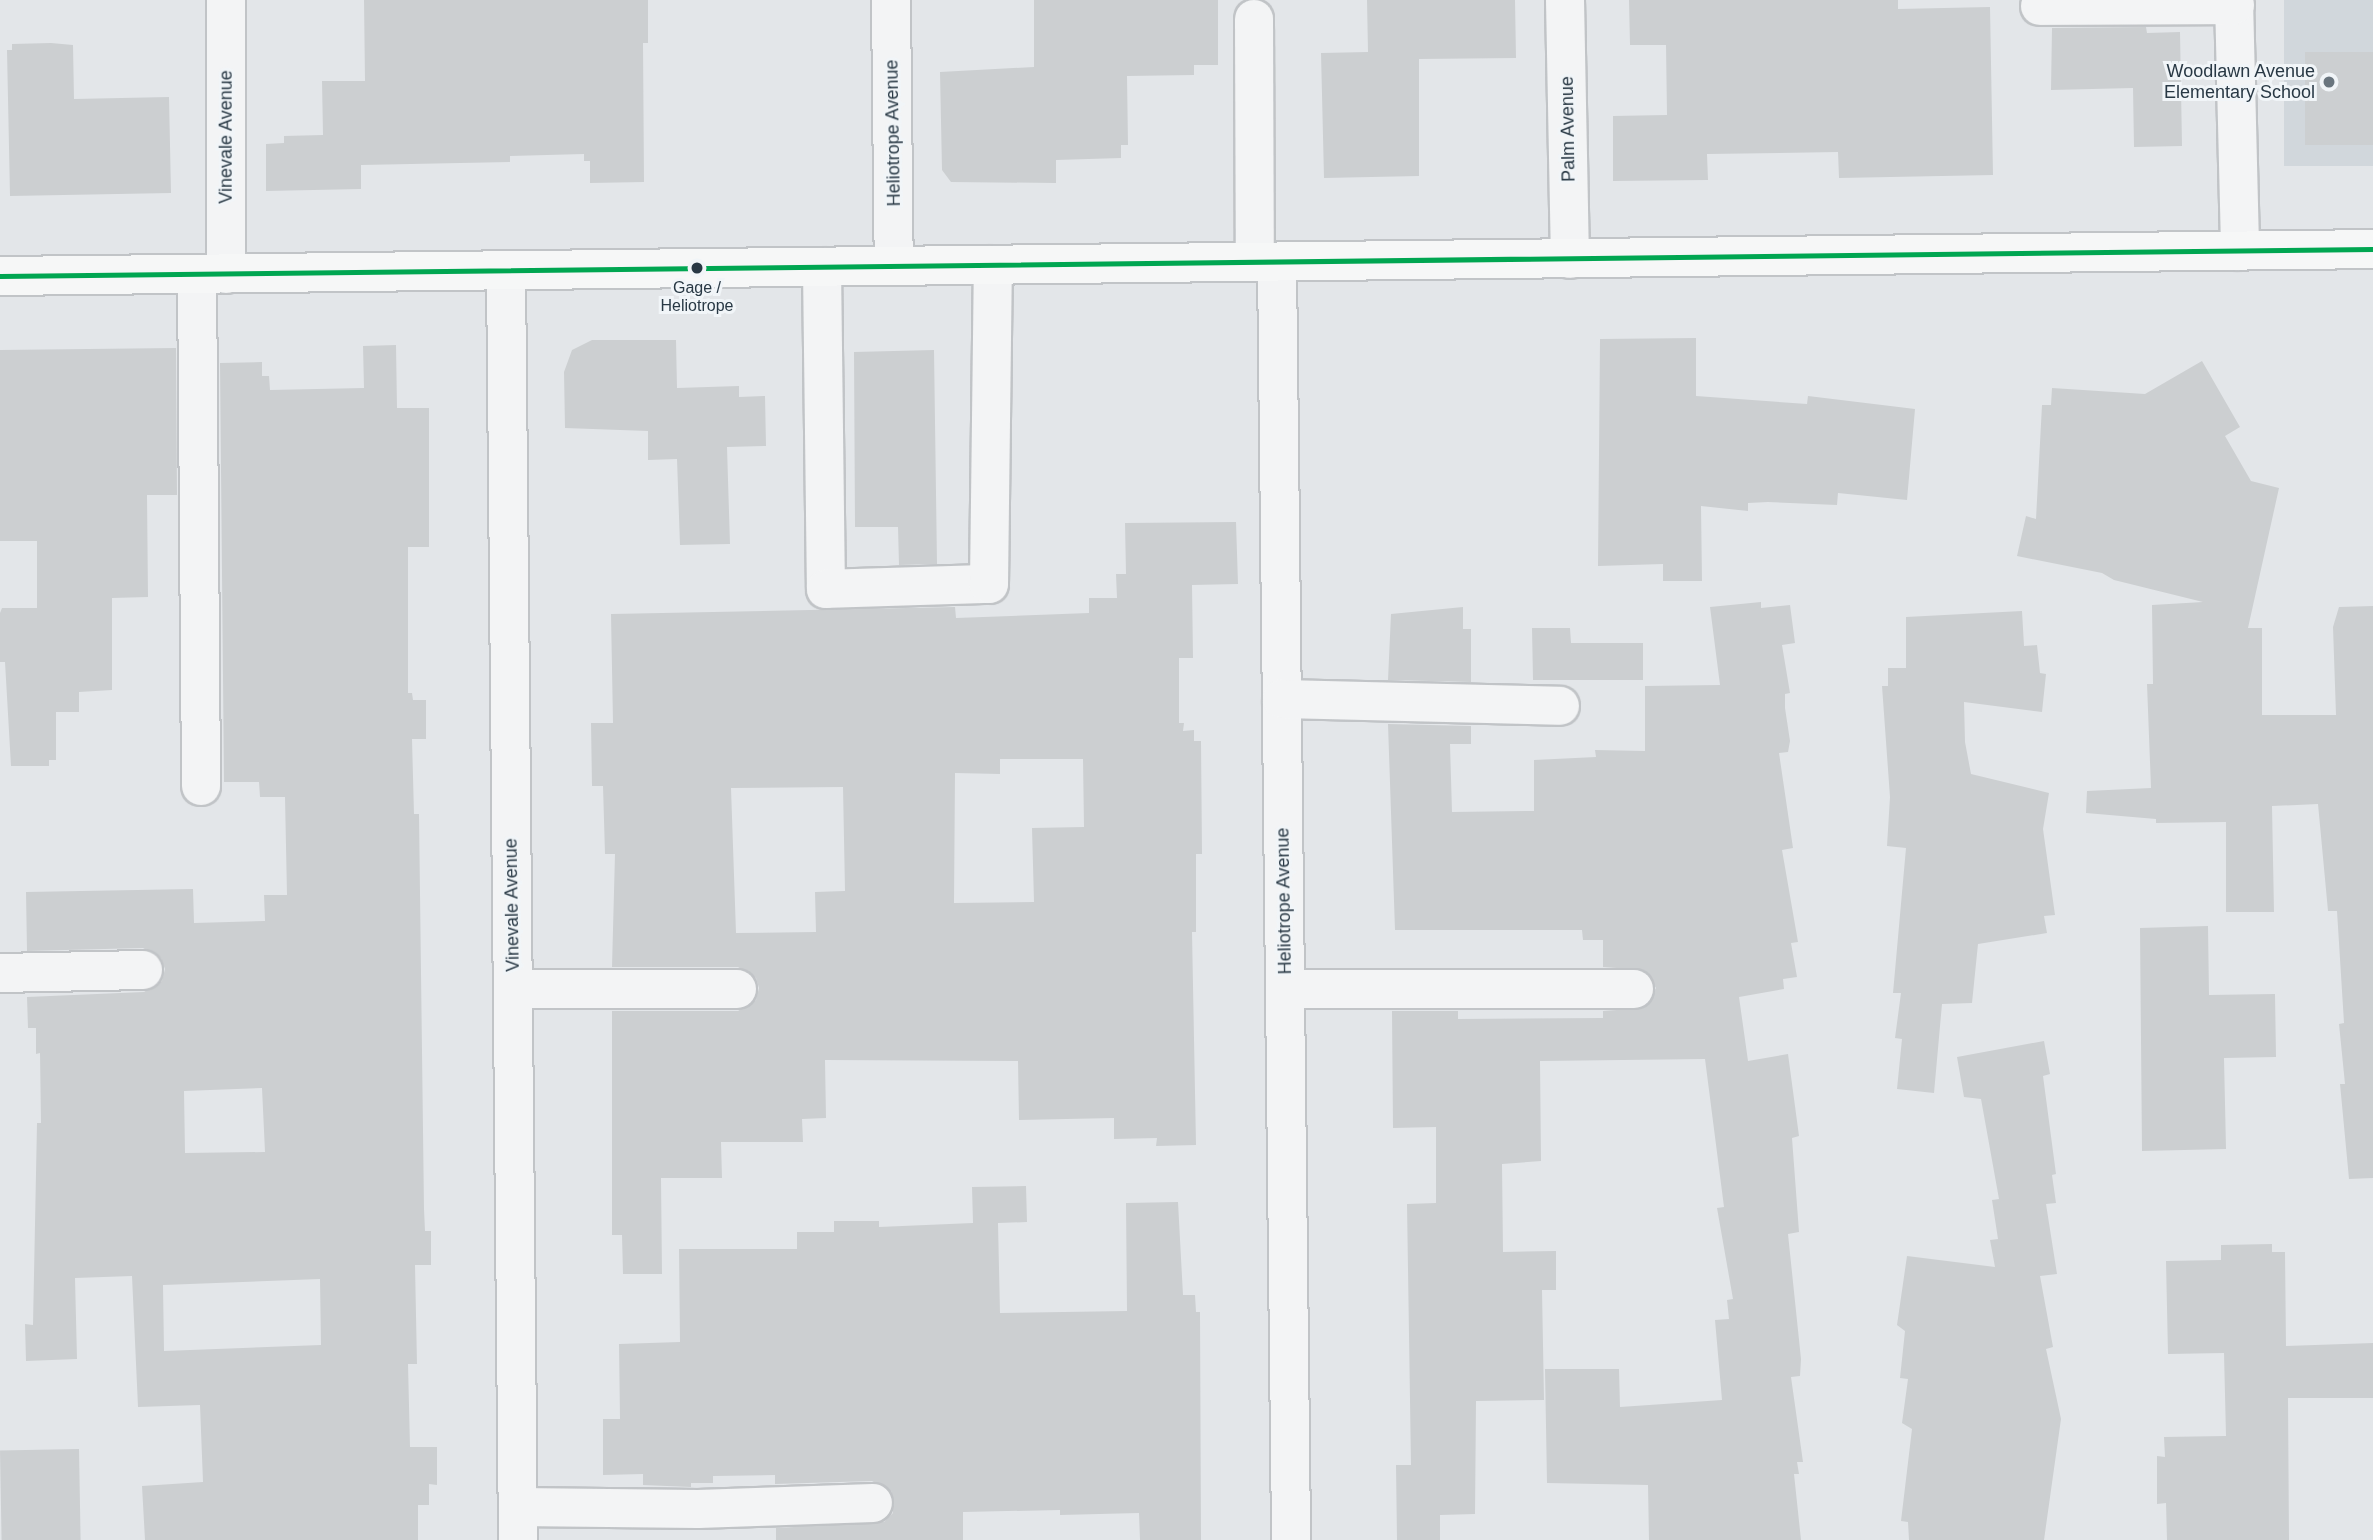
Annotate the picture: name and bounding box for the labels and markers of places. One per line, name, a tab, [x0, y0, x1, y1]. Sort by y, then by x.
place label: Woodlawn Avenue Elementary School	[2164, 61, 2315, 104]
marker: Woodlawn Avenue Elementary School	[2321, 74, 2337, 90]
marker: Gage / Heliotrope	[690, 261, 704, 275]
place label: Gage / Heliotrope	[661, 278, 733, 316]

